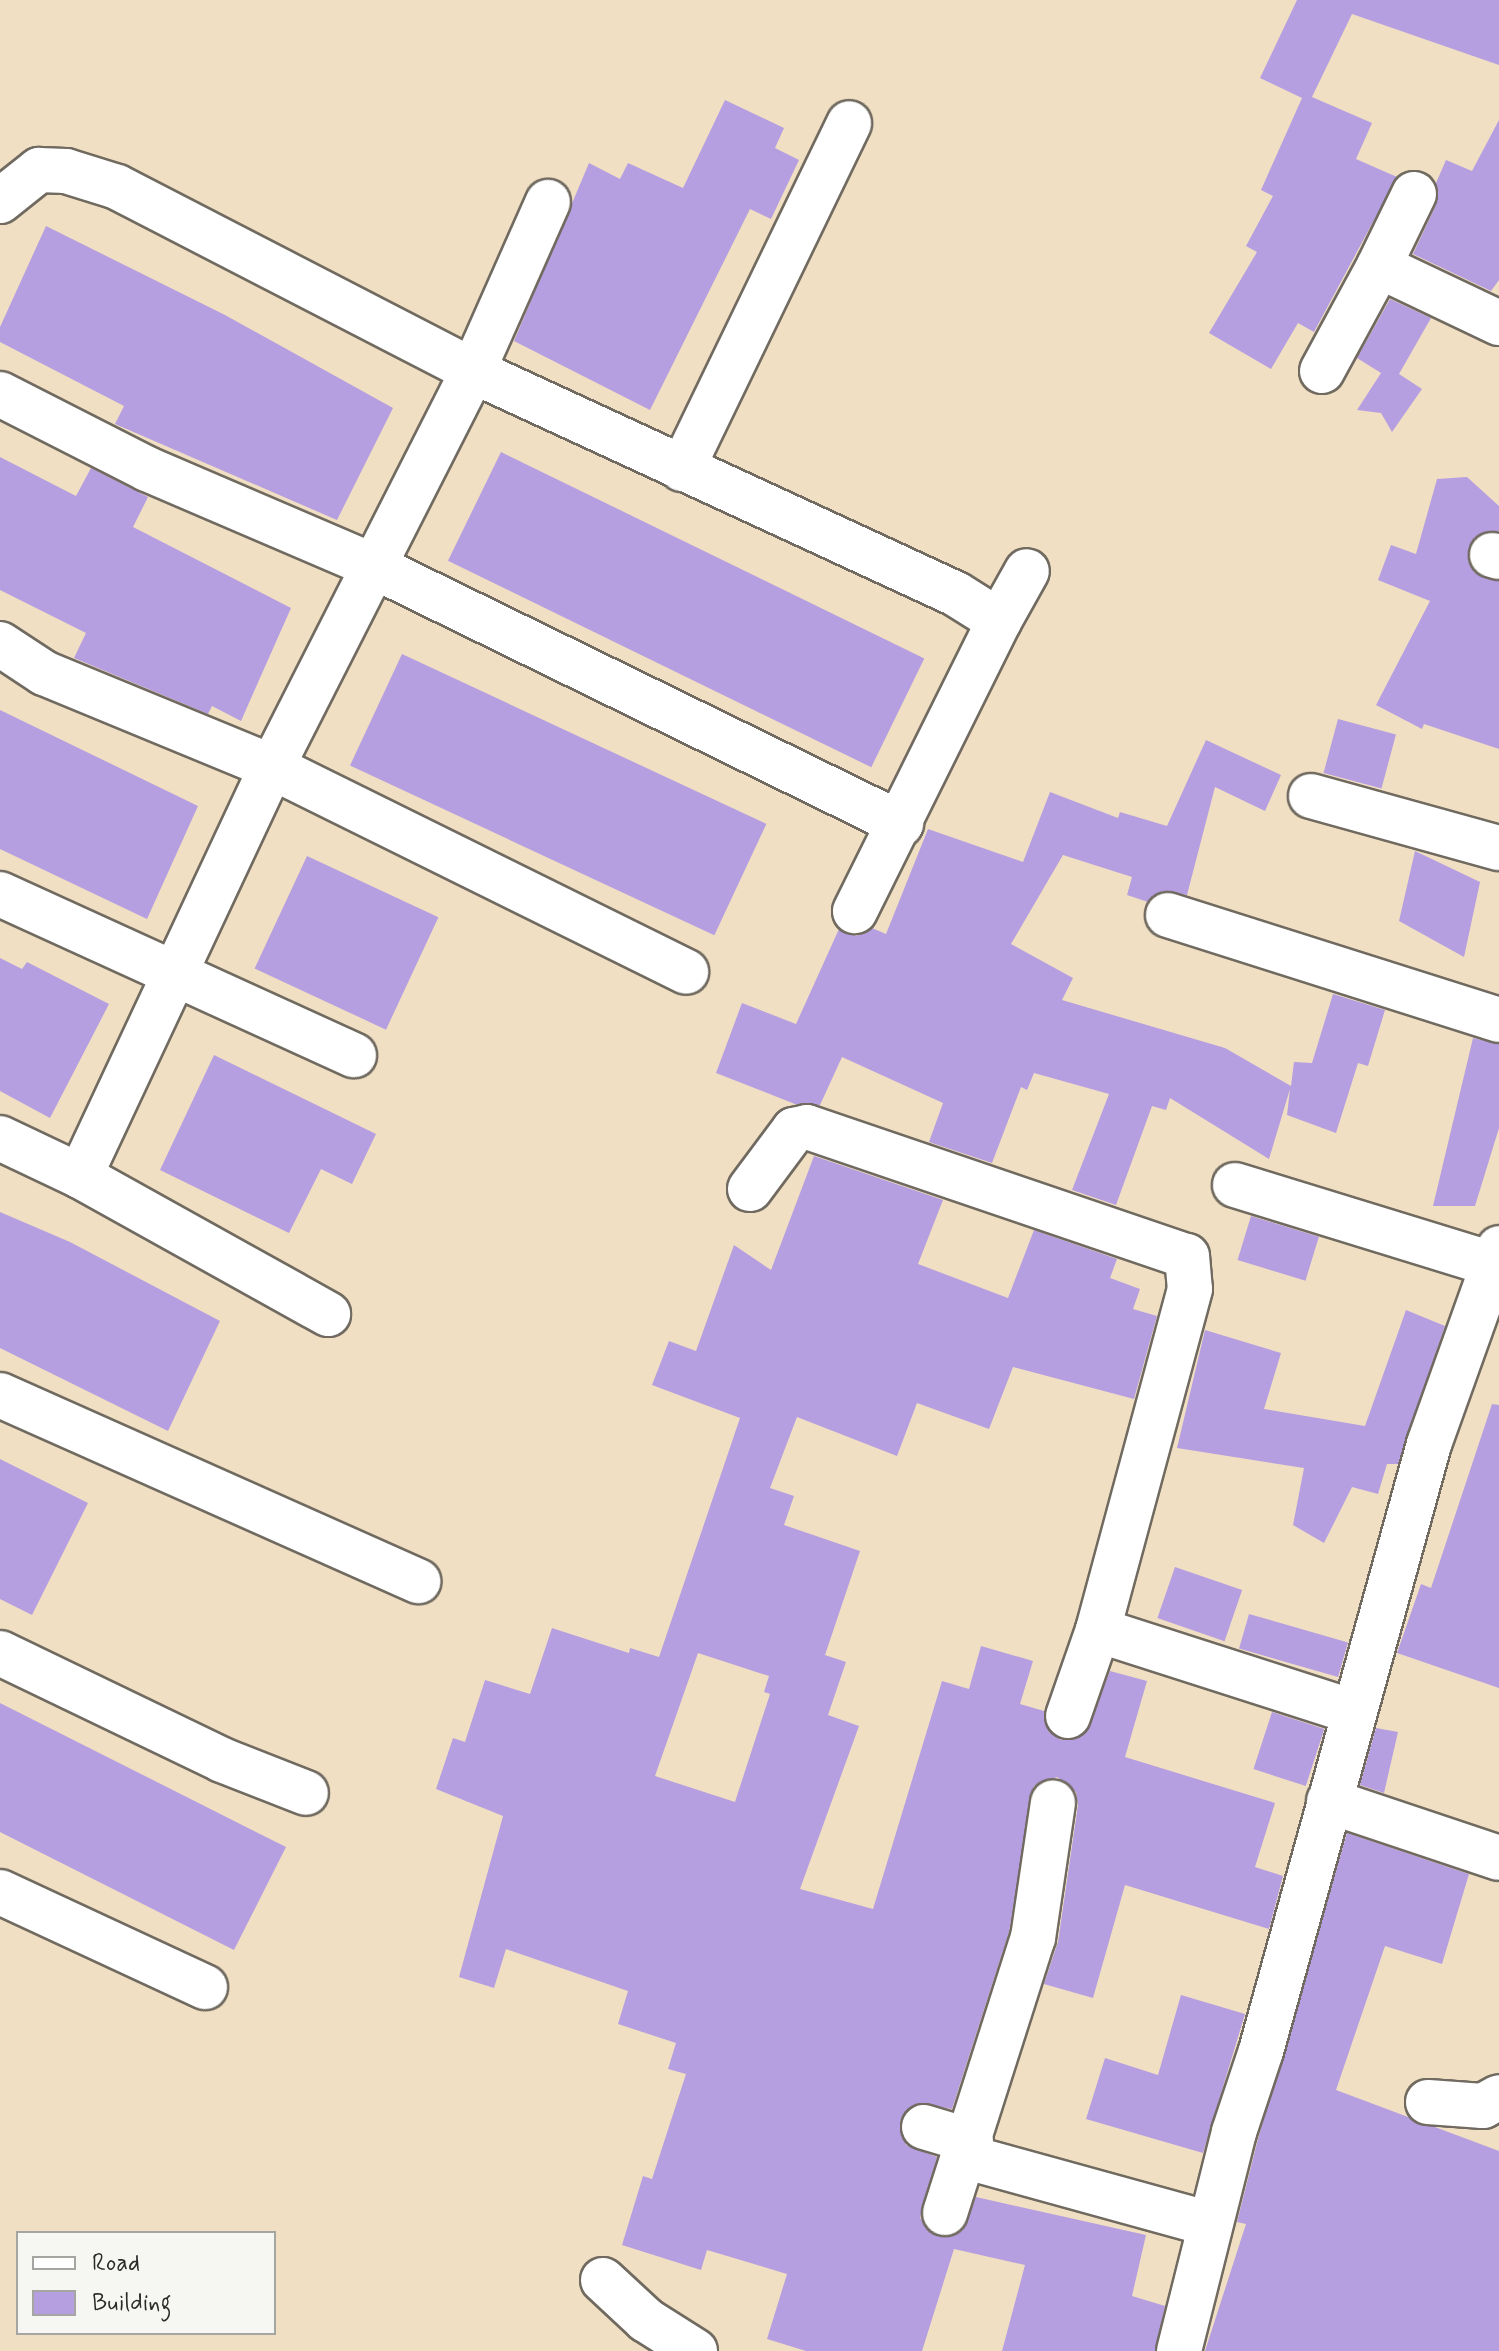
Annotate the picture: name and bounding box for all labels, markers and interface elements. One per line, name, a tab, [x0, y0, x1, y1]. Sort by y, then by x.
legend	[16, 2231, 276, 2335]
text: Road	[92, 2248, 140, 2279]
text: Building	[92, 2288, 172, 2319]

